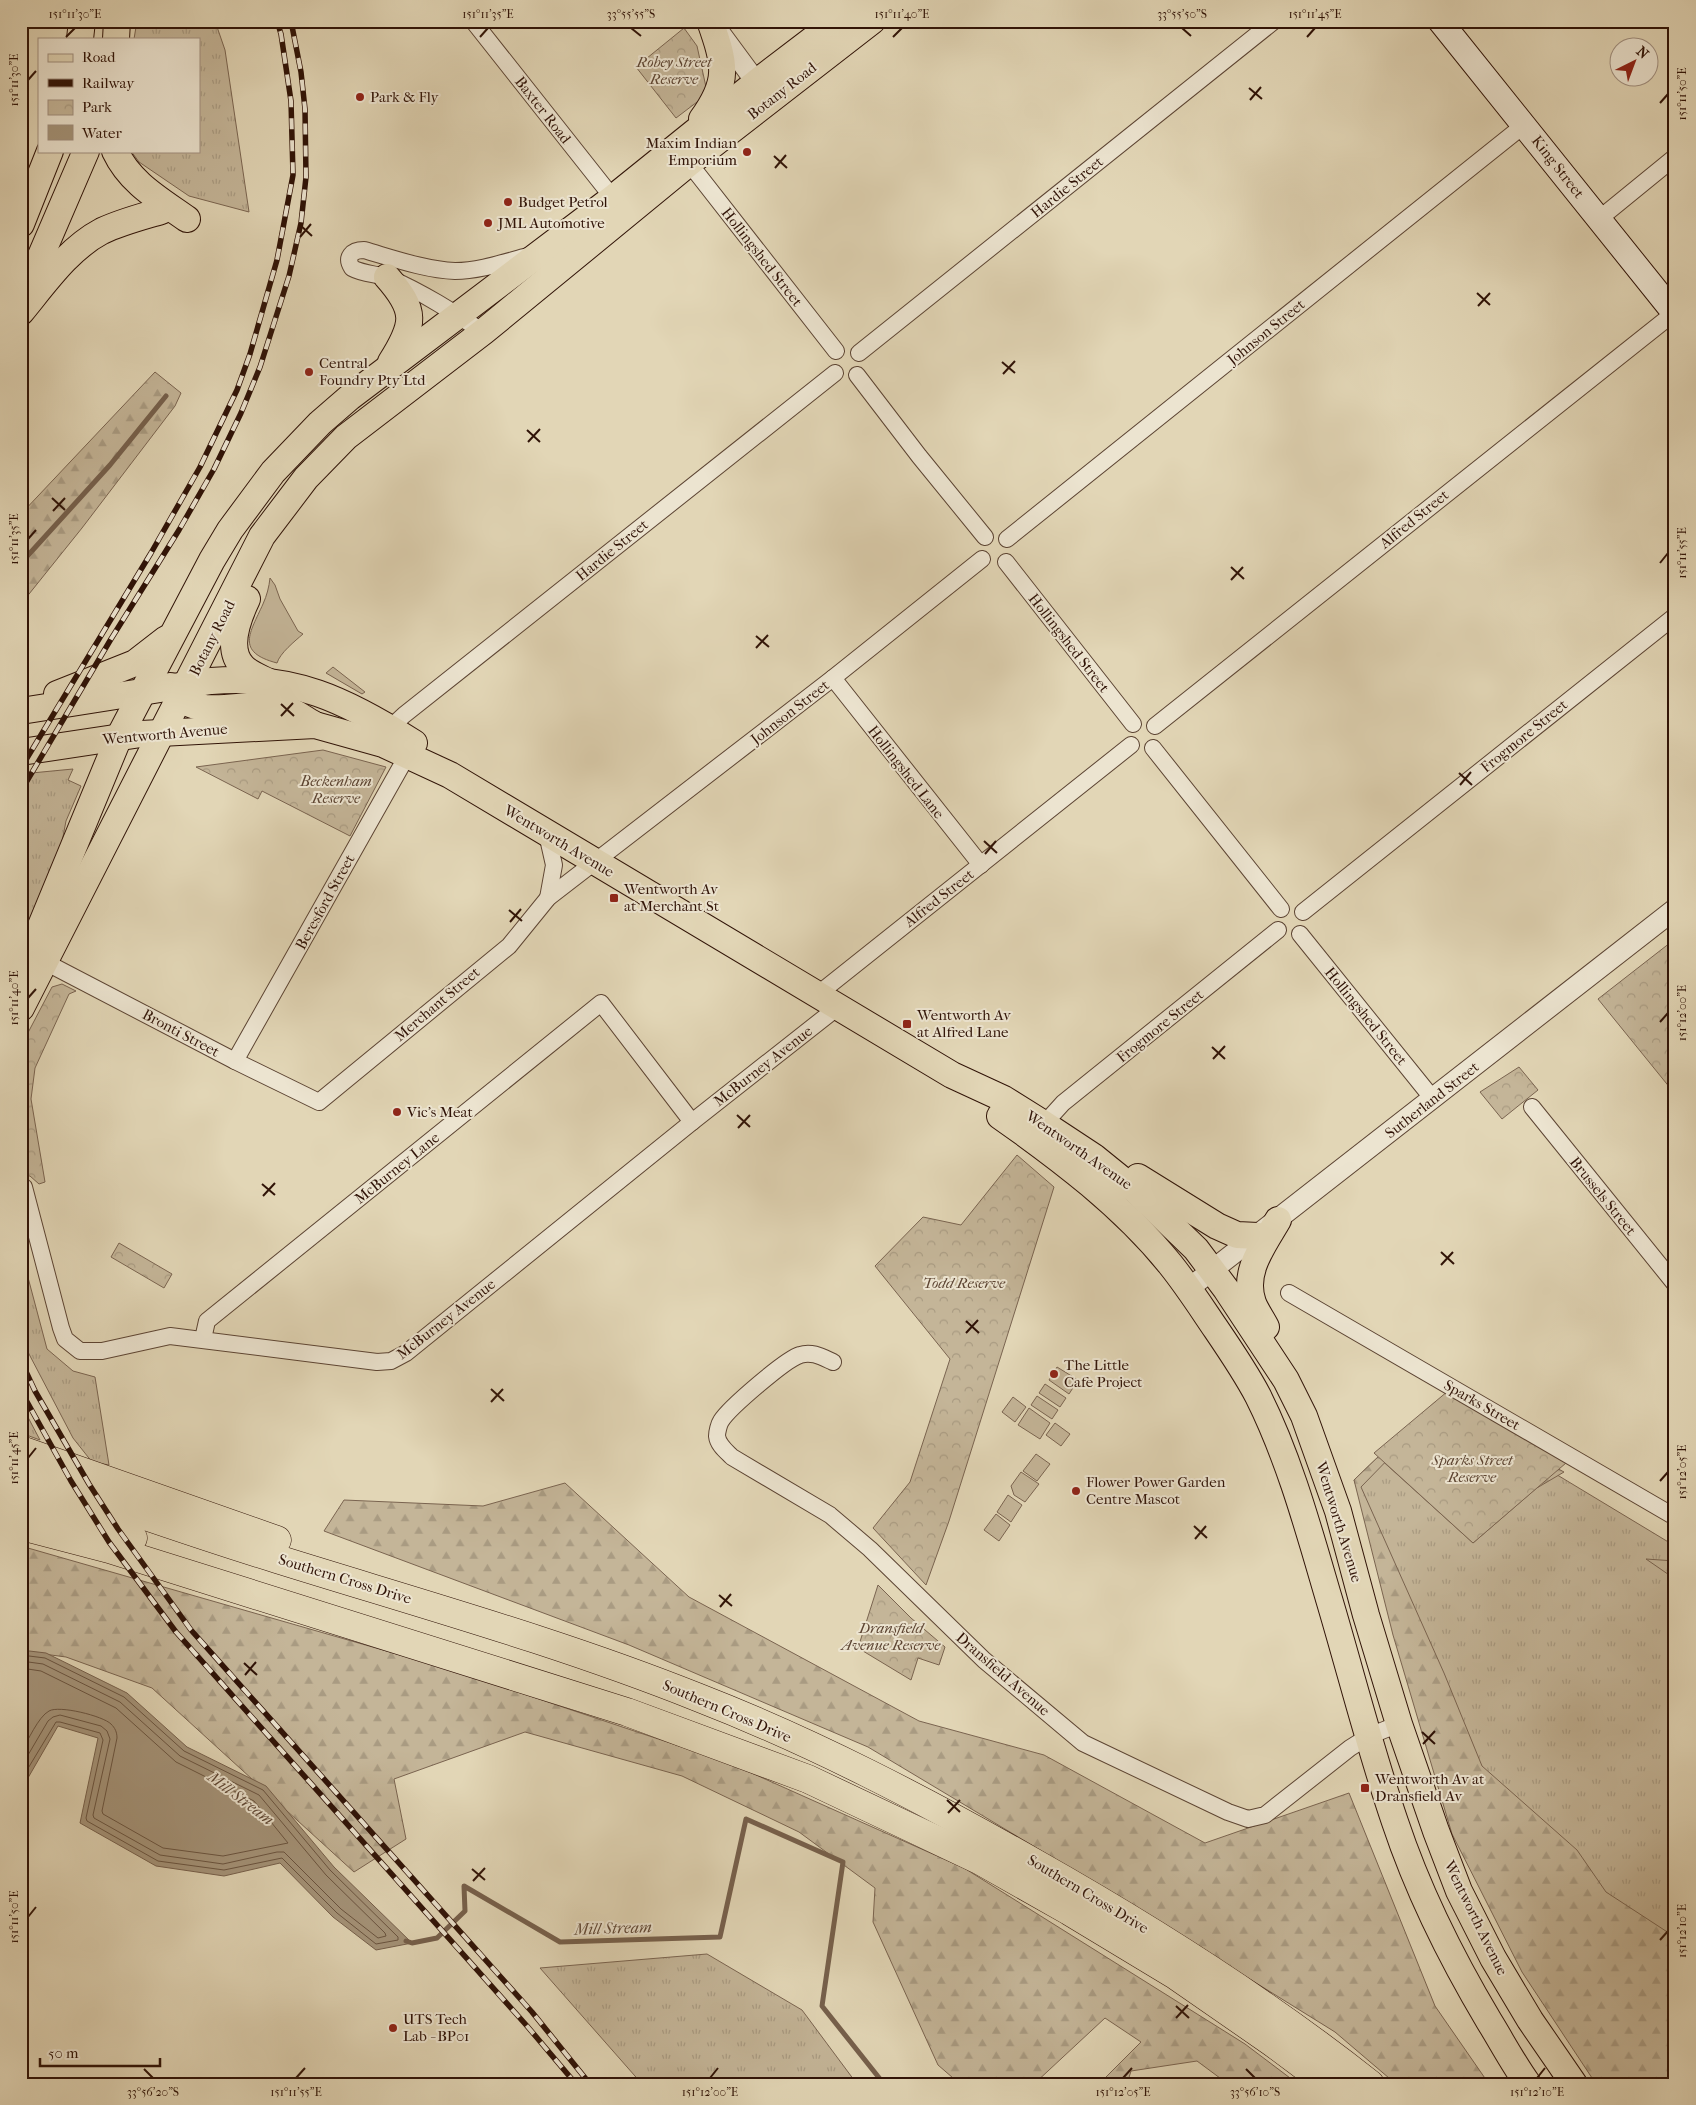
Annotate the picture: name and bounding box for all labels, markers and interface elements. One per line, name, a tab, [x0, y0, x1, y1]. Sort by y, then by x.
text: 151°11'30"E	[49, 7, 101, 21]
text: 151°11'35"E	[462, 7, 514, 21]
text: 33°55'55"S	[607, 7, 655, 21]
text: 151°11'40"E	[875, 7, 929, 21]
text: 33°55'50"S	[1157, 7, 1207, 21]
text: 151°11'45"E	[1288, 7, 1342, 21]
legend	[38, 38, 200, 152]
north arrow	[1608, 38, 1658, 88]
text: N	[1633, 43, 1652, 63]
text: Road	[82, 48, 116, 66]
park label: Robey Street Reserve	[636, 53, 713, 88]
text: 151°11'30"E	[7, 54, 21, 106]
street label: Botany Road	[744, 58, 821, 123]
text: 151°11'50"E	[1675, 68, 1689, 120]
street label: Baxter Road	[511, 73, 575, 148]
text: Railway	[82, 74, 135, 92]
place label: Park & Fly	[370, 88, 440, 106]
marker: Park & Fly	[354, 91, 366, 103]
text: Park	[82, 98, 112, 116]
text: Water	[81, 124, 122, 142]
street label: King Street	[1528, 132, 1589, 203]
place label: Maxim Indian Emporium	[646, 134, 738, 169]
marker: Maxim Indian Emporium	[741, 146, 753, 158]
street label: Hardie Street	[1027, 152, 1107, 222]
place label: Budget Petrol	[518, 193, 608, 211]
marker: Budget Petrol	[502, 196, 514, 208]
street label: Hollingshed Street	[718, 204, 807, 311]
place label: JML Automotive	[497, 214, 605, 232]
marker: JML Automotive	[482, 217, 494, 229]
street label: Johnson Street	[1223, 295, 1309, 369]
place label: Central Foundry Pty Ltd	[319, 354, 426, 389]
marker: Central Foundry Pty Ltd	[303, 366, 315, 378]
street label: Alfred Street	[1375, 485, 1453, 553]
text: 151°11'35"E	[7, 513, 21, 565]
street label: Hardie Street	[572, 515, 652, 585]
text: 151°11'55"E	[1675, 527, 1689, 579]
street label: Hollingshed Street	[1025, 590, 1114, 697]
street label: Botany Road	[185, 596, 239, 679]
street label: Johnson Street	[746, 675, 833, 749]
street label: Frogmore Street	[1477, 695, 1572, 776]
street label: Wentworth Avenue	[101, 720, 229, 749]
street label: Hollingshed Lane	[864, 722, 948, 823]
park label: Beckenham Reserve	[299, 772, 372, 807]
street label: Wentworth Avenue	[500, 800, 618, 881]
street label: Beresford Street	[291, 851, 359, 953]
street label: Alfred Street	[900, 865, 978, 931]
place label: Wentworth Av at Merchant St	[623, 880, 720, 915]
marker: Wentworth Av at Merchant St	[608, 892, 620, 904]
street label: Merchant Street	[391, 963, 484, 1045]
street label: Hollingshed Street	[1321, 963, 1411, 1069]
text: 151°11'40"E	[7, 971, 21, 1025]
street label: Frogmore Street	[1113, 985, 1208, 1066]
text: 151°12'00"E	[1675, 985, 1689, 1041]
street label: Bronti Street	[139, 1005, 223, 1061]
place label: Wentworth Av at Alfred Lane	[916, 1006, 1011, 1041]
marker: Wentworth Av at Alfred Lane	[901, 1018, 913, 1030]
street label: McBurney Avenue	[710, 1022, 816, 1110]
street label: Sutherland Street	[1381, 1057, 1483, 1142]
place label: Vic's Meat	[406, 1103, 473, 1121]
marker: Vic's Meat	[391, 1106, 403, 1118]
street label: Wentworth Avenue	[1022, 1106, 1136, 1194]
street label: McBurney Lane	[351, 1128, 443, 1208]
street label: Brussels Street	[1566, 1153, 1640, 1239]
park label: Todd Reserve	[923, 1274, 1006, 1292]
street label: McBurney Avenue	[393, 1275, 499, 1363]
place label: The Little Cafe Project	[1064, 1356, 1143, 1391]
marker: The Little Cafe Project	[1048, 1368, 1060, 1380]
street label: Sparks Street	[1441, 1376, 1524, 1434]
text: 151°11'45"E	[7, 1431, 21, 1485]
text: 151°12'05"E	[1675, 1445, 1689, 1499]
park label: Sparks Street Reserve	[1430, 1451, 1514, 1486]
street label: Wentworth Avenue	[1312, 1458, 1366, 1585]
place label: Flower Power Garden Centre Mascot	[1086, 1473, 1226, 1508]
marker: Flower Power Garden Centre Mascot	[1070, 1485, 1082, 1497]
street label: Southern Cross Drive	[276, 1550, 414, 1608]
park label: Dransfield Avenue Reserve	[840, 1619, 941, 1654]
street label: Dransfield Avenue	[952, 1628, 1054, 1720]
street label: Southern Cross Drive	[660, 1676, 795, 1746]
water label: Mill Stream	[204, 1766, 278, 1829]
place label: Wentworth Av at Dransfield Av	[1374, 1770, 1485, 1805]
marker: Wentworth Av at Dransfield Av	[1359, 1782, 1371, 1794]
street label: Southern Cross Drive	[1024, 1851, 1152, 1938]
street label: Wentworth Avenue	[1440, 1857, 1512, 1979]
text: 151°11'50"E	[7, 1891, 21, 1943]
text: 151°12'10"E	[1675, 1904, 1689, 1958]
water label: Mill Stream	[573, 1917, 652, 1939]
place label: UTS Tech Lab - BP01	[403, 2010, 469, 2045]
marker: UTS Tech Lab - BP01	[387, 2022, 399, 2034]
scale bar	[40, 2035, 160, 2067]
text: 50 m	[48, 2044, 79, 2062]
text: 33°56'20"S	[127, 2085, 179, 2099]
text: 151°11'55"E	[270, 2085, 322, 2099]
text: 151°12'00"E	[682, 2085, 738, 2099]
text: 151°12'05"E	[1096, 2085, 1150, 2099]
text: 33°56'10"S	[1230, 2085, 1280, 2099]
text: 151°12'10"E	[1510, 2085, 1564, 2099]

